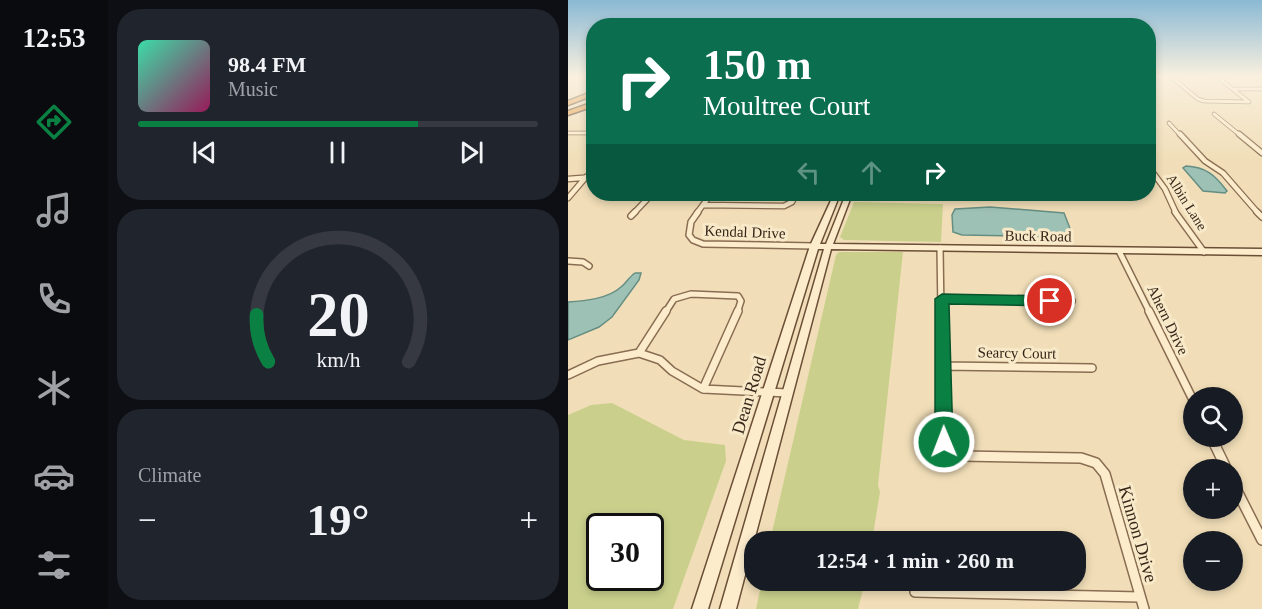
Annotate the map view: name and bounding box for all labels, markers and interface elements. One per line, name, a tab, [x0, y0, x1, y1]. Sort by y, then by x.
text: 12:53	[23, 23, 86, 53]
icon: right	[604, 42, 682, 120]
text: 150 m	[703, 42, 812, 88]
text: 98.4 FM	[228, 52, 306, 77]
text: Music	[228, 78, 278, 100]
text: Moultree Court	[703, 91, 870, 121]
icon: directions	[33, 101, 75, 143]
icon: previous	[188, 136, 221, 169]
icon: pause	[321, 136, 354, 169]
icon: next	[455, 136, 488, 169]
icon: left	[792, 156, 825, 189]
icon: ahead	[855, 156, 888, 189]
icon: right	[918, 156, 951, 189]
street label: Albin Lane	[1163, 171, 1210, 233]
icon: music	[33, 189, 75, 231]
street label: Kendal Drive	[704, 223, 786, 241]
street label: Buck Road	[1004, 227, 1072, 245]
pin	[1024, 275, 1075, 326]
icon: phone	[33, 278, 75, 320]
text: 20	[307, 280, 369, 349]
street label: Ahern Drive	[1144, 283, 1192, 358]
icon: arrive	[1033, 284, 1066, 317]
street label: Searcy Court	[977, 344, 1057, 362]
text: km/h	[316, 348, 360, 372]
street label: Dean Road	[728, 354, 770, 436]
icon: climate	[33, 367, 75, 409]
map controls	[1183, 387, 1243, 591]
button: search	[1183, 387, 1243, 447]
position arrow	[912, 410, 976, 474]
icon: car	[33, 455, 75, 497]
button: +	[1183, 459, 1243, 519]
text: Climate	[138, 464, 201, 486]
street label: Kinnon Drive	[1115, 483, 1161, 585]
text: 19°	[307, 495, 370, 545]
text: −	[138, 502, 157, 538]
text: +	[519, 502, 538, 538]
speed limit sign: 30	[586, 513, 664, 591]
button: −	[1183, 531, 1243, 591]
icon: filters	[33, 544, 75, 586]
text: 12:54 · 1 min · 260 m	[816, 548, 1014, 573]

